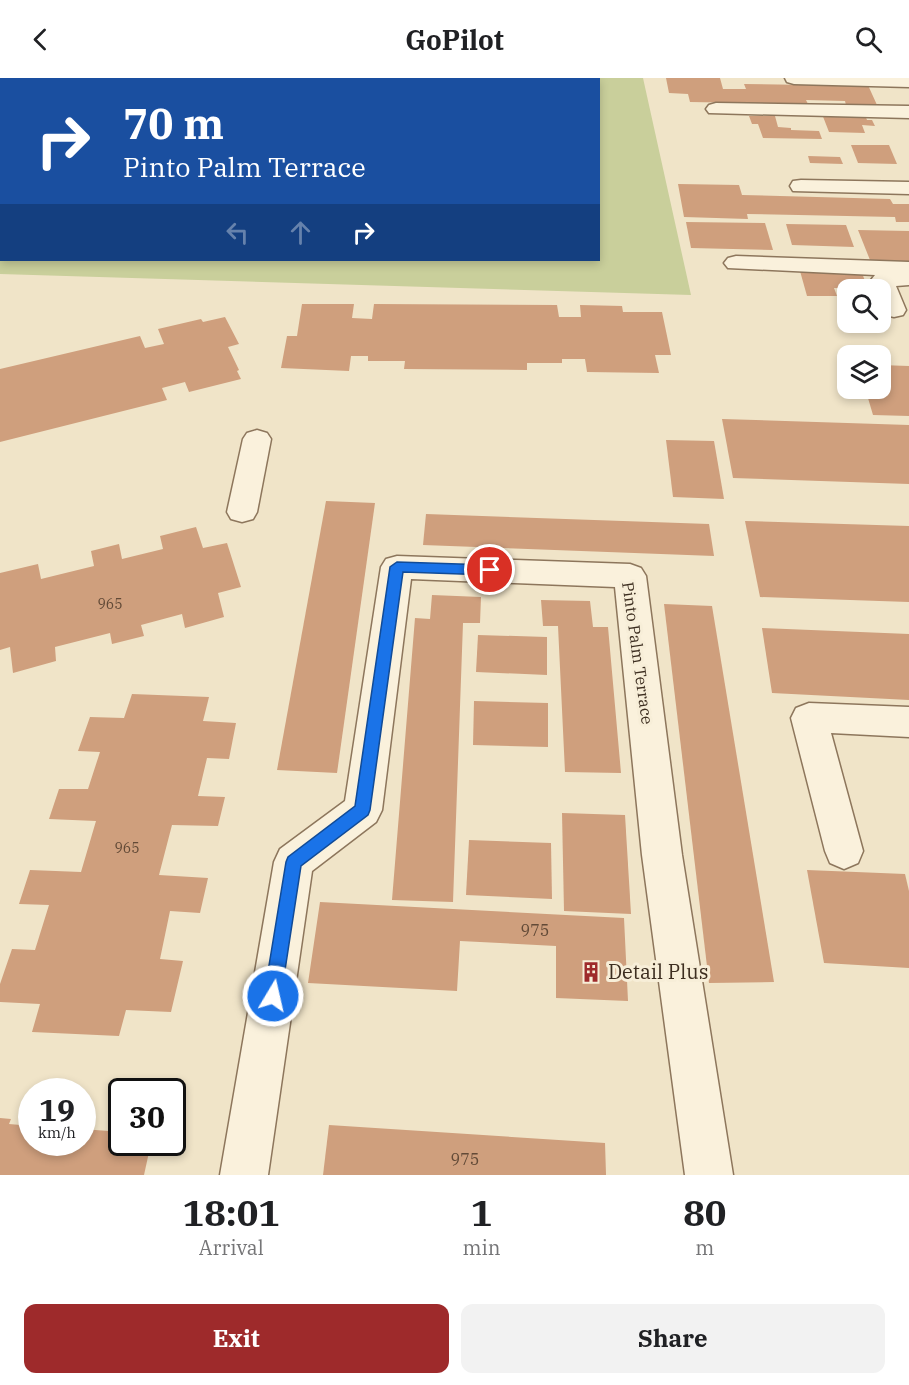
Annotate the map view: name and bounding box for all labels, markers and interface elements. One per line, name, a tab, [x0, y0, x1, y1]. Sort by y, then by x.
text: GoPilot	[405, 22, 504, 57]
icon: back	[24, 23, 57, 56]
icon: search	[852, 23, 885, 56]
text: 70 m	[123, 96, 224, 151]
icon: right	[24, 102, 102, 180]
text: Pinto Palm Terrace	[123, 149, 366, 184]
icon: left	[221, 216, 254, 249]
icon: ahead	[284, 216, 317, 249]
icon: right	[347, 216, 380, 249]
map controls	[837, 279, 891, 399]
button: search	[837, 279, 891, 333]
button: layers	[837, 345, 891, 399]
pin	[464, 544, 515, 595]
icon: arrive	[473, 553, 506, 586]
street label: Pinto Palm Terrace	[618, 580, 658, 726]
house number: 965	[97, 595, 123, 613]
house number: 965	[114, 839, 140, 857]
house number: 975	[521, 920, 549, 940]
place label: Detail Plus	[608, 958, 708, 985]
building icon: Detail Plus	[579, 960, 603, 984]
position arrow	[241, 964, 305, 1028]
speed limit sign: 30	[108, 1078, 186, 1156]
text: 19	[39, 1090, 75, 1129]
text: km/h	[38, 1123, 76, 1142]
house number: 975	[451, 1149, 479, 1169]
text: 18:01	[183, 1189, 280, 1236]
text: 1	[471, 1189, 492, 1236]
text: 80	[683, 1189, 726, 1236]
text: Arrival	[199, 1234, 264, 1261]
text: min	[462, 1234, 501, 1261]
text: m	[695, 1234, 714, 1261]
button: Exit	[24, 1304, 449, 1373]
button: Share	[461, 1304, 885, 1373]

